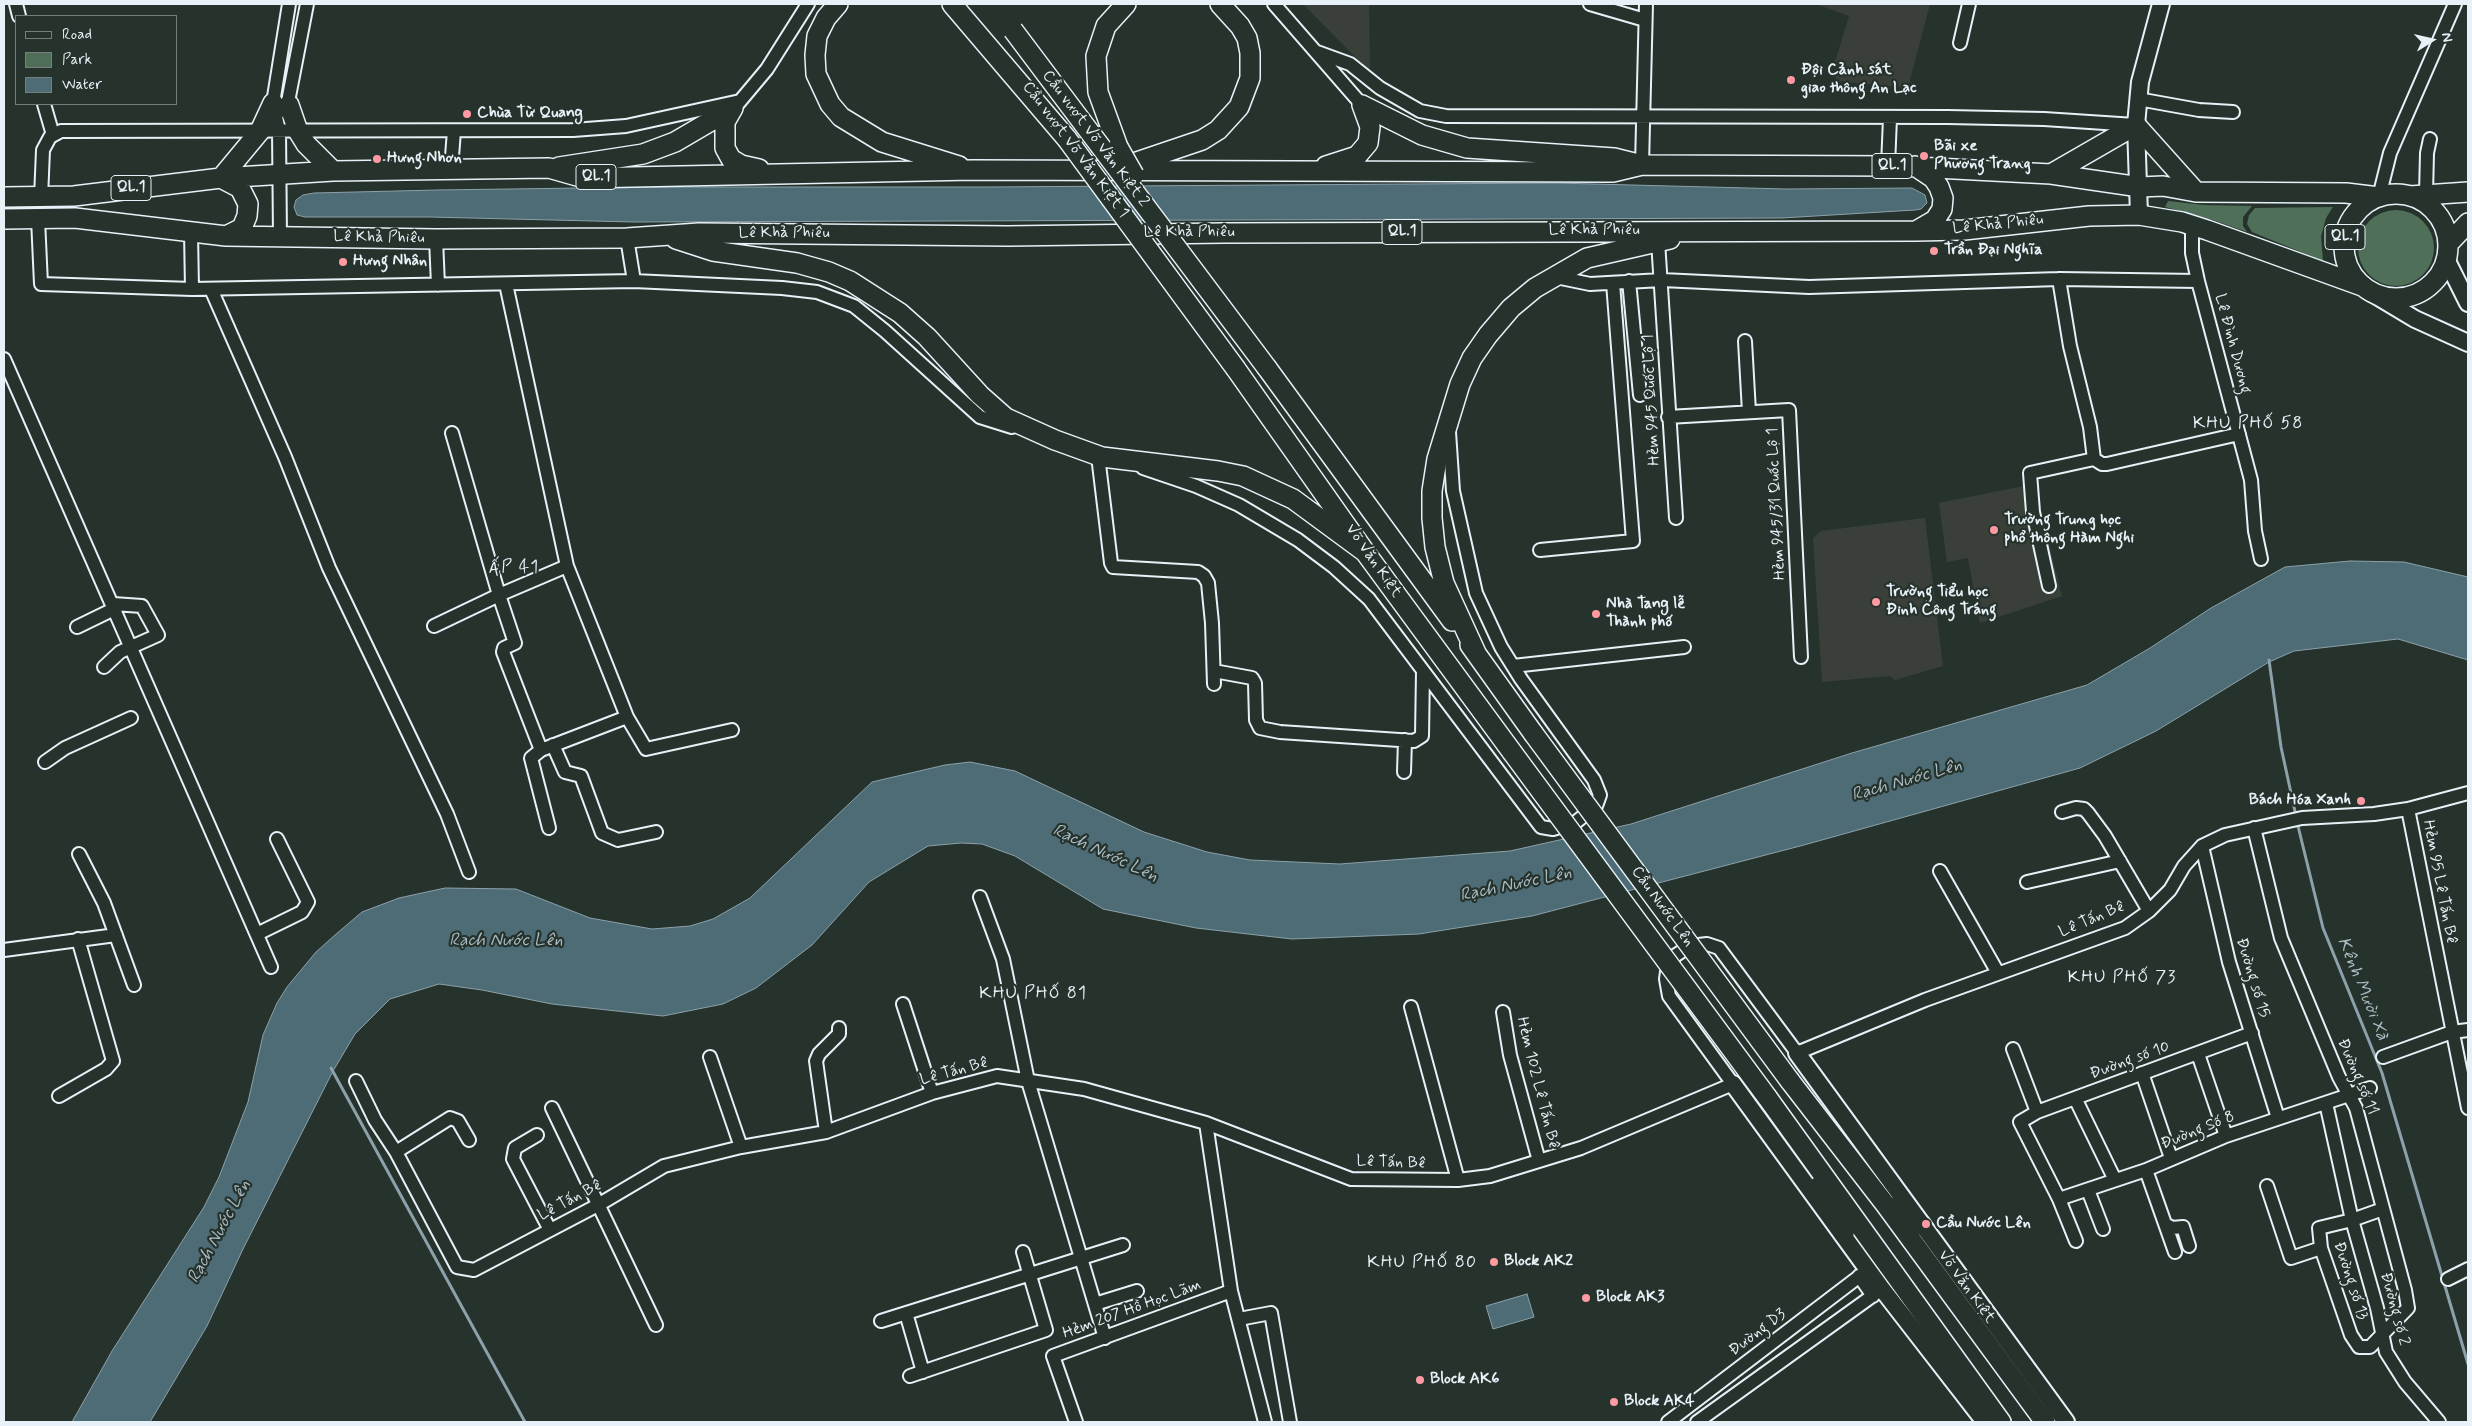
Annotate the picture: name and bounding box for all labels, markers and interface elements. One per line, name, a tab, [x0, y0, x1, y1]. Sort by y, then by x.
legend	[15, 15, 178, 105]
north arrow	[2407, 15, 2457, 65]
text: Road	[62, 25, 92, 45]
text: N	[2437, 31, 2456, 44]
text: Park	[62, 50, 92, 70]
place label: Đội Cảnh sát giao thông An Lạc	[1801, 61, 1916, 99]
street label: Cầu vượt Võ Văn Kiệt 2	[1037, 67, 1153, 211]
marker: Đội Cảnh sát giao thông An Lạc	[1785, 74, 1797, 86]
text: Water	[62, 75, 102, 95]
street label: Cầu vượt Võ Văn Kiệt 1	[1018, 78, 1132, 222]
place label: Chùa Từ Quang	[477, 104, 583, 124]
marker: Chùa Từ Quang	[461, 108, 473, 120]
place label: Bãi xe Phương Trang	[1934, 137, 2031, 175]
place label: Hưng Nhơn	[387, 149, 462, 169]
marker: Bãi xe Phương Trang	[1918, 150, 1930, 162]
marker: Hưng Nhơn	[371, 153, 383, 165]
road number: QL.1	[1872, 154, 1912, 178]
road number: QL.1	[576, 164, 616, 190]
road number: QL.1	[111, 176, 151, 200]
street label: Lê Khả Phiêu	[1952, 211, 2044, 239]
road number: QL.1	[1382, 220, 1422, 244]
street label: Lê Khả Phiêu	[1548, 221, 1640, 241]
street label: Lê Khả Phiêu	[1143, 223, 1235, 243]
street label: Lê Khả Phiêu	[738, 224, 830, 244]
road number: QL.1	[2325, 224, 2365, 250]
street label: Lê Khả Phiêu	[333, 228, 425, 248]
place label: Trần Đại Nghĩa	[1944, 241, 2042, 261]
marker: Trần Đại Nghĩa	[1928, 245, 1940, 257]
place label: Hưng Nhân	[353, 252, 427, 272]
marker: Hưng Nhân	[337, 256, 349, 268]
street label: Lê Đình Dương	[2209, 292, 2255, 396]
street label: Hẻm 945 Quốc Lộ 1	[1639, 334, 1665, 466]
district label: KHU PHỐ 58	[2193, 413, 2303, 435]
street label: Hẻm 945/31 Quốc Lộ 1	[1763, 427, 1791, 581]
place label: Trường Trung học phổ thông Hàm Nghi	[2004, 511, 2134, 549]
street label: Võ Văn Kiệt	[1341, 521, 1405, 601]
marker: Trường Trung học phổ thông Hàm Nghi	[1988, 524, 2000, 536]
district label: ẤP 41	[488, 557, 540, 579]
place label: Trường Tiểu học Đinh Công Tráng	[1886, 583, 1997, 621]
place label: Nhà Tang lễ Thành phố	[1606, 595, 1685, 633]
marker: Trường Tiểu học Đinh Công Tráng	[1870, 596, 1882, 608]
marker: Nhà Tang lễ Thành phố	[1590, 608, 1602, 620]
water label: Rạch Nước Lên	[1849, 755, 1965, 807]
place label: Bách Hóa Xanh	[2249, 791, 2351, 811]
marker: Bách Hóa Xanh	[2355, 795, 2367, 807]
street label: Hẻm 95 Lê Tấn Bê	[2418, 819, 2460, 945]
water label: Rạch Nước Lên	[1049, 820, 1161, 888]
water label: Rạch Nước Lên	[1458, 863, 1574, 907]
street label: Cầu Nước Lên	[1626, 863, 1698, 951]
street label: Lê Tấn Bê	[2056, 898, 2128, 942]
water label: Rạch Nước Lên	[449, 930, 563, 952]
water label: Kênh Mười Xà	[2332, 934, 2392, 1044]
street label: Đường số 15	[2231, 936, 2273, 1020]
district label: KHU PHỐ 73	[2068, 967, 2176, 989]
district label: KHU PHỐ 81	[980, 983, 1086, 1005]
street label: Hẻm 102 Lê Tấn Bê	[1511, 1015, 1563, 1151]
street label: Đường số 11	[2332, 1036, 2382, 1118]
street label: Đường số 10	[2088, 1038, 2172, 1084]
street label: Lê Tấn Bê	[918, 1054, 990, 1090]
street label: Đường Số 8	[2158, 1108, 2238, 1154]
street label: Lê Tấn Bê	[1356, 1152, 1426, 1174]
street label: Lê Tấn Bê	[535, 1176, 605, 1226]
water label: Rạch Nước Lên	[184, 1177, 256, 1287]
place label: Cầu Nước Lên	[1936, 1214, 2031, 1234]
marker: Cầu Nước Lên	[1920, 1218, 1932, 1230]
street label: Đường số 13	[2328, 1240, 2372, 1322]
street label: Võ Văn Kiệt	[1933, 1247, 1999, 1327]
district label: KHU PHỐ 80	[1367, 1252, 1477, 1274]
place label: Block AK2	[1504, 1252, 1573, 1272]
marker: Block AK2	[1488, 1256, 1500, 1268]
street label: Đường số 2	[2375, 1270, 2413, 1348]
street label: Hẻm 207 Hồ Học Lãm	[1060, 1276, 1204, 1344]
place label: Block AK3	[1596, 1288, 1665, 1308]
marker: Block AK3	[1580, 1292, 1592, 1304]
street label: Đường D3	[1726, 1305, 1790, 1361]
place label: Block AK6	[1430, 1370, 1500, 1390]
marker: Block AK6	[1414, 1374, 1426, 1386]
place label: Block AK4	[1624, 1392, 1695, 1412]
marker: Block AK4	[1608, 1396, 1620, 1408]

